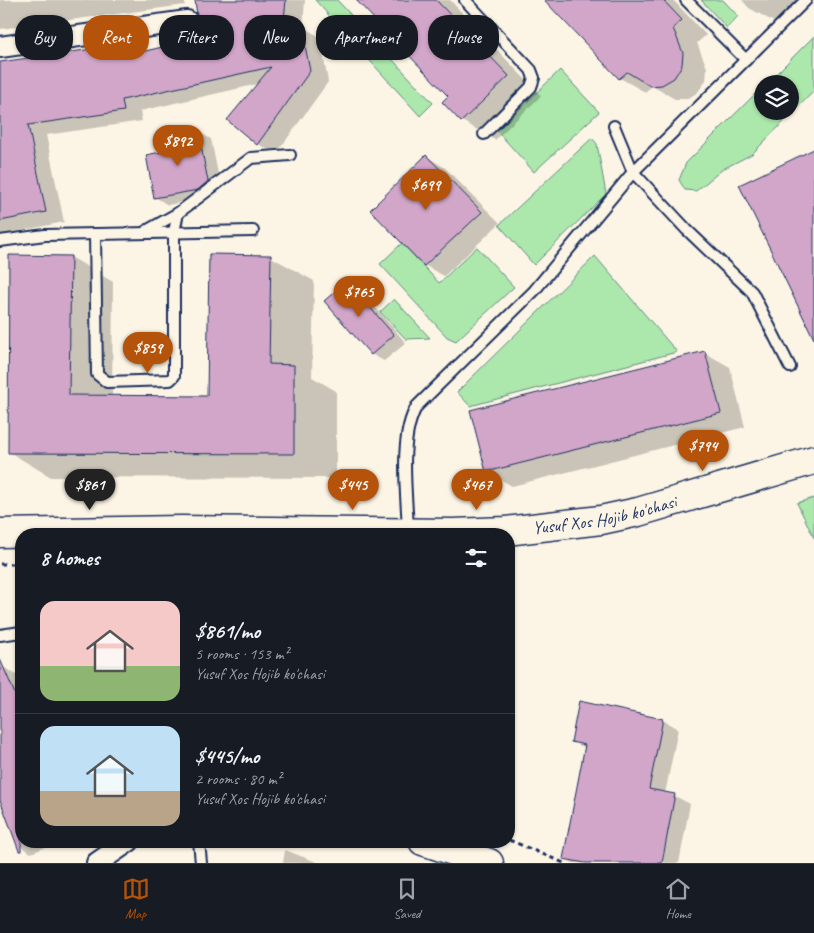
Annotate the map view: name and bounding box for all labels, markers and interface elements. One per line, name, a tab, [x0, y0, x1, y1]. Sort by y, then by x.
chip: Buy	[15, 15, 73, 60]
chip: Rent	[83, 15, 149, 60]
chip: Filters	[159, 15, 234, 60]
chip: New	[244, 15, 306, 60]
chip: Apartment	[316, 15, 418, 60]
chip: House	[428, 15, 499, 60]
map controls	[754, 75, 799, 120]
button: layers	[754, 75, 799, 120]
pin: $892	[148, 124, 208, 167]
text: $892	[164, 131, 192, 151]
pin: $699	[396, 168, 456, 211]
text: $699	[412, 175, 440, 195]
pin: $765	[329, 276, 389, 318]
text: $765	[345, 282, 373, 302]
pin: $859	[118, 332, 178, 374]
text: $859	[134, 338, 162, 358]
pin: $794	[673, 430, 733, 472]
text: $794	[689, 436, 717, 456]
pin: $861	[60, 468, 120, 511]
pin: $445	[323, 468, 383, 511]
pin: $467	[447, 468, 507, 511]
text: $861	[75, 475, 105, 495]
text: $445	[339, 475, 367, 495]
text: $467	[462, 475, 492, 495]
street label: Yusuf Xos Hojib ko'chasi	[531, 490, 681, 539]
icon: filters	[462, 544, 490, 572]
text: 8 homes	[40, 545, 99, 571]
text: $861/mo	[195, 618, 260, 644]
icon: home	[80, 621, 140, 681]
text: 5 rooms · 153 m²	[195, 644, 289, 664]
text: Yusuf Xos Hojib ko'chasi	[195, 664, 325, 684]
text: $445/mo	[195, 743, 259, 769]
icon: home	[80, 746, 140, 806]
text: 2 rooms · 80 m²	[195, 769, 281, 789]
text: Yusuf Xos Hojib ko'chasi	[195, 789, 325, 809]
tab: Map	[122, 875, 150, 922]
tab: Saved	[393, 875, 421, 922]
tab: Home	[664, 875, 692, 922]

